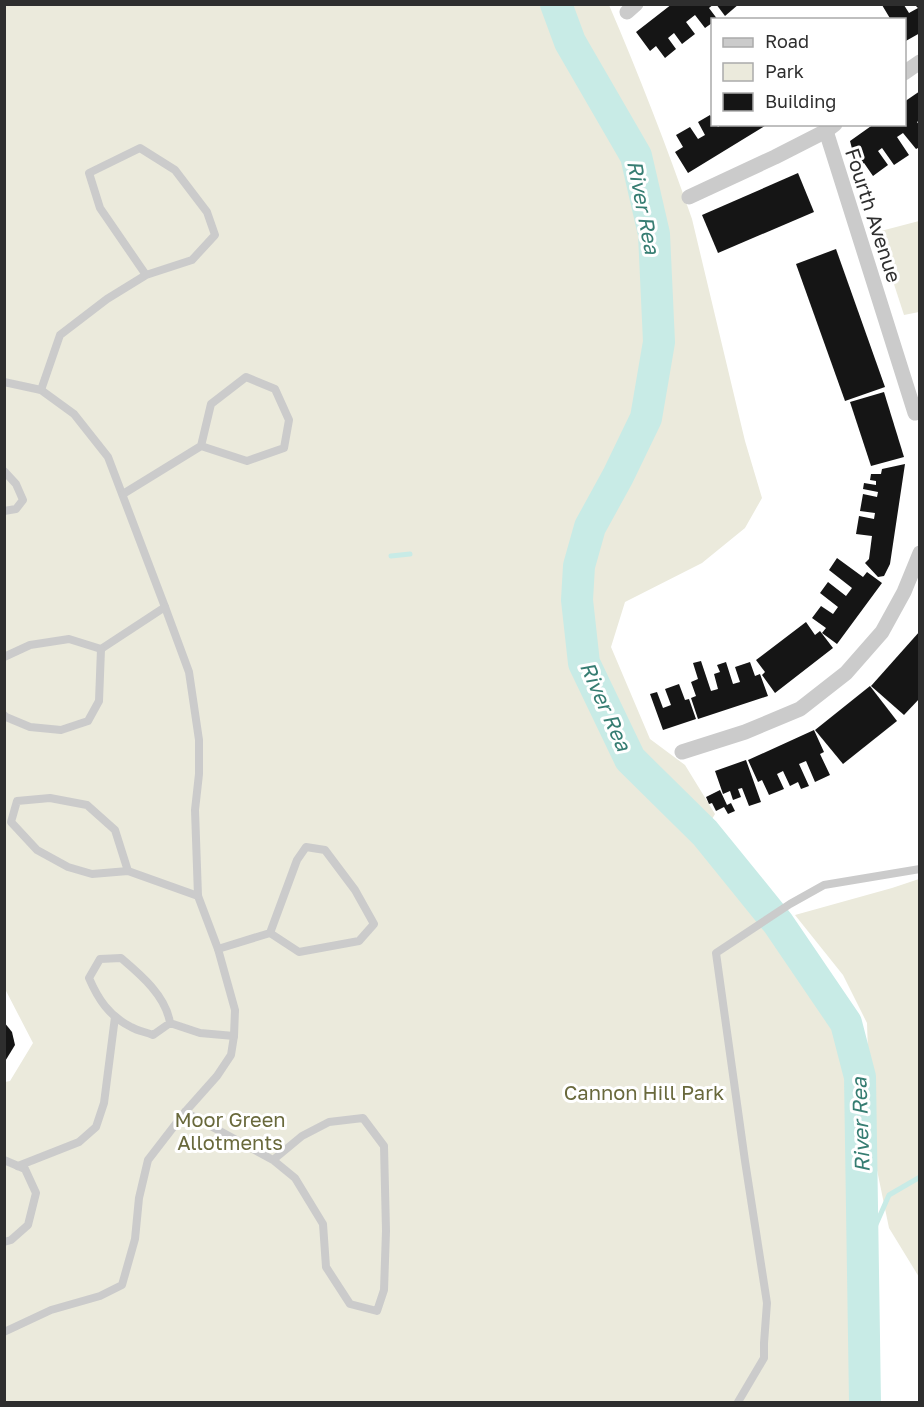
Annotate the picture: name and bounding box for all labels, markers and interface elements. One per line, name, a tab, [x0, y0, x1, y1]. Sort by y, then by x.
legend	[711, 18, 906, 126]
text: Road	[765, 30, 809, 52]
text: Park	[765, 60, 804, 82]
text: Building	[765, 90, 836, 112]
street label: Fourth Avenue	[841, 145, 907, 285]
water label: River Rea	[622, 158, 666, 257]
water label: River Rea	[575, 657, 638, 756]
water label: River Rea	[845, 1076, 875, 1173]
park label: Cannon Hill Park	[564, 1080, 724, 1104]
park label: Moor Green Allotments	[174, 1107, 286, 1154]

